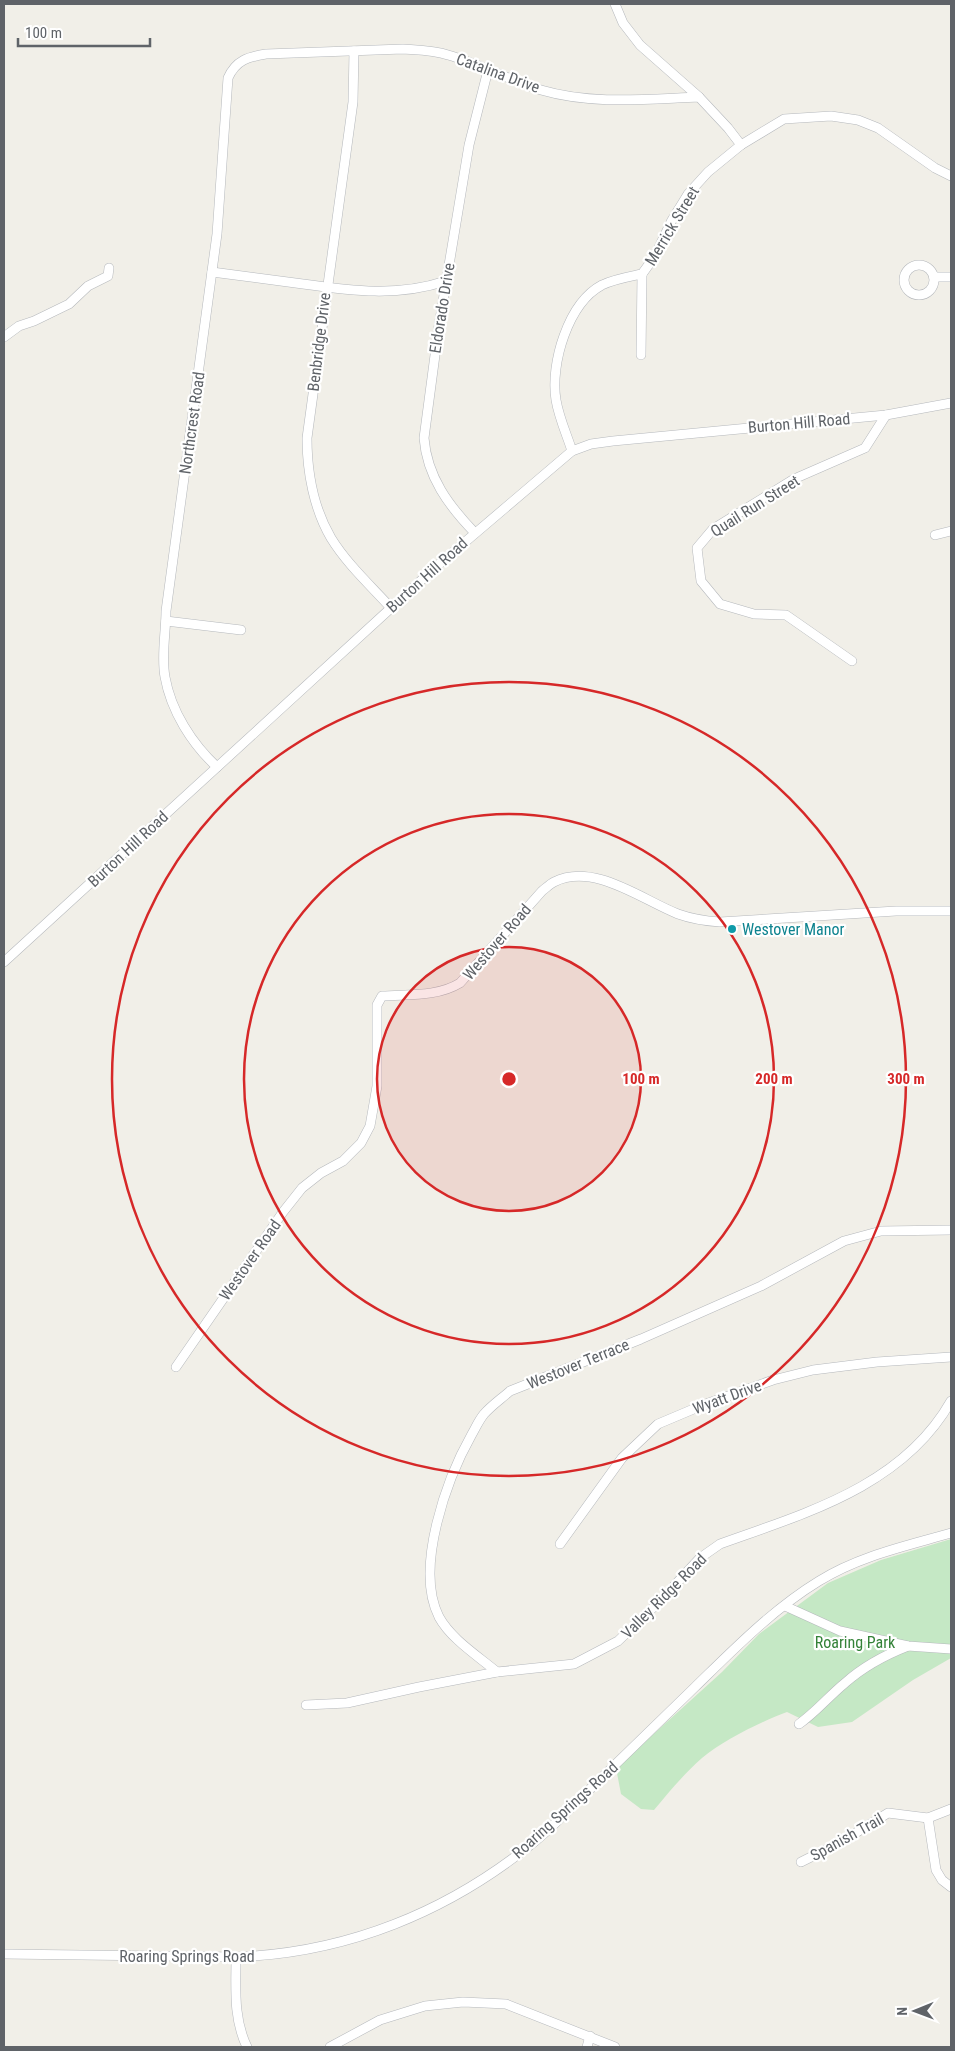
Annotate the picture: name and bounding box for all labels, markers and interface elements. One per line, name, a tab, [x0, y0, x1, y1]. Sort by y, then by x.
scale bar	[18, 15, 150, 47]
text: 100 m	[25, 24, 62, 42]
street label: Catalina Drive	[454, 49, 542, 97]
street label: Merrick Street	[641, 183, 703, 269]
street label: Eldorado Drive	[425, 261, 459, 355]
street label: Benbridge Drive	[304, 292, 334, 392]
street label: Northcrest Road	[175, 371, 209, 475]
street label: Burton Hill Road	[747, 409, 851, 437]
street label: Quail Run Street	[707, 471, 803, 541]
street label: Burton Hill Road	[383, 534, 471, 616]
street label: Burton Hill Road	[84, 807, 172, 891]
street label: Westover Road	[459, 900, 535, 984]
place label: Westover Manor	[742, 920, 845, 939]
marker: Westover Manor	[726, 923, 738, 935]
centre of rings	[500, 1070, 518, 1088]
text: 100 m	[622, 1070, 660, 1088]
text: 200 m	[755, 1070, 793, 1088]
text: 300 m	[887, 1070, 925, 1088]
street label: Westover Road	[215, 1216, 285, 1304]
street label: Westover Terrace	[524, 1335, 632, 1393]
street label: Wyatt Drive	[690, 1376, 764, 1418]
street label: Valley Ridge Road	[617, 1549, 711, 1643]
park label: Roaring Park	[815, 1633, 896, 1652]
street label: Roaring Springs Road	[508, 1758, 622, 1862]
street label: Spanish Trail	[807, 1809, 887, 1865]
street label: Roaring Springs Road	[119, 1947, 255, 1966]
north arrow	[890, 1986, 940, 2036]
text: N	[894, 2007, 910, 2016]

